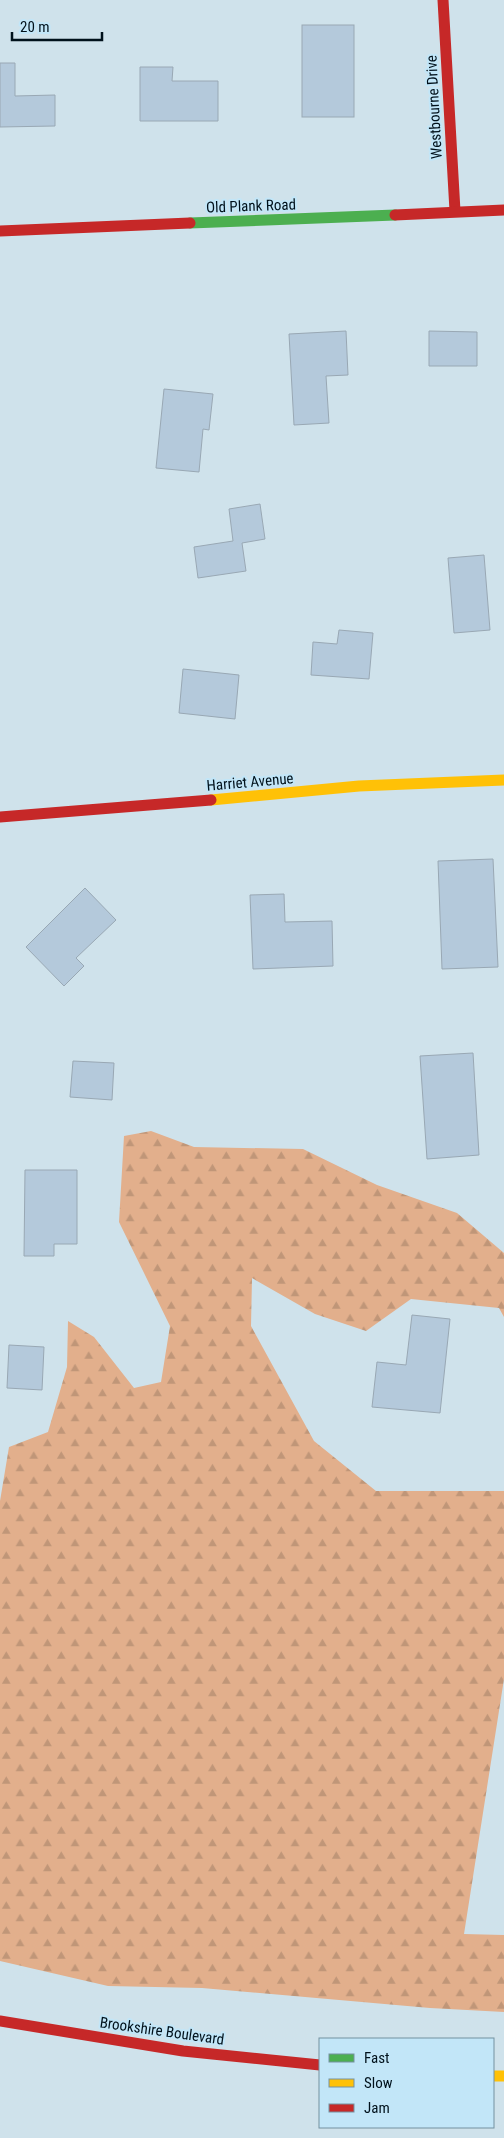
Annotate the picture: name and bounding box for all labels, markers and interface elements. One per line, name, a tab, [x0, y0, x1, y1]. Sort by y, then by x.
scale bar	[12, 10, 102, 42]
text: 20 m	[20, 18, 50, 36]
street label: Westbourne Drive	[422, 55, 446, 159]
street label: Old Plank Road	[206, 195, 296, 217]
street label: Harriet Avenue	[206, 769, 294, 795]
street label: Brookshire Boulevard	[99, 2013, 225, 2049]
legend	[319, 2038, 494, 2128]
text: Fast	[364, 2049, 389, 2067]
text: Slow	[364, 2074, 393, 2092]
text: Jam	[364, 2099, 390, 2117]

